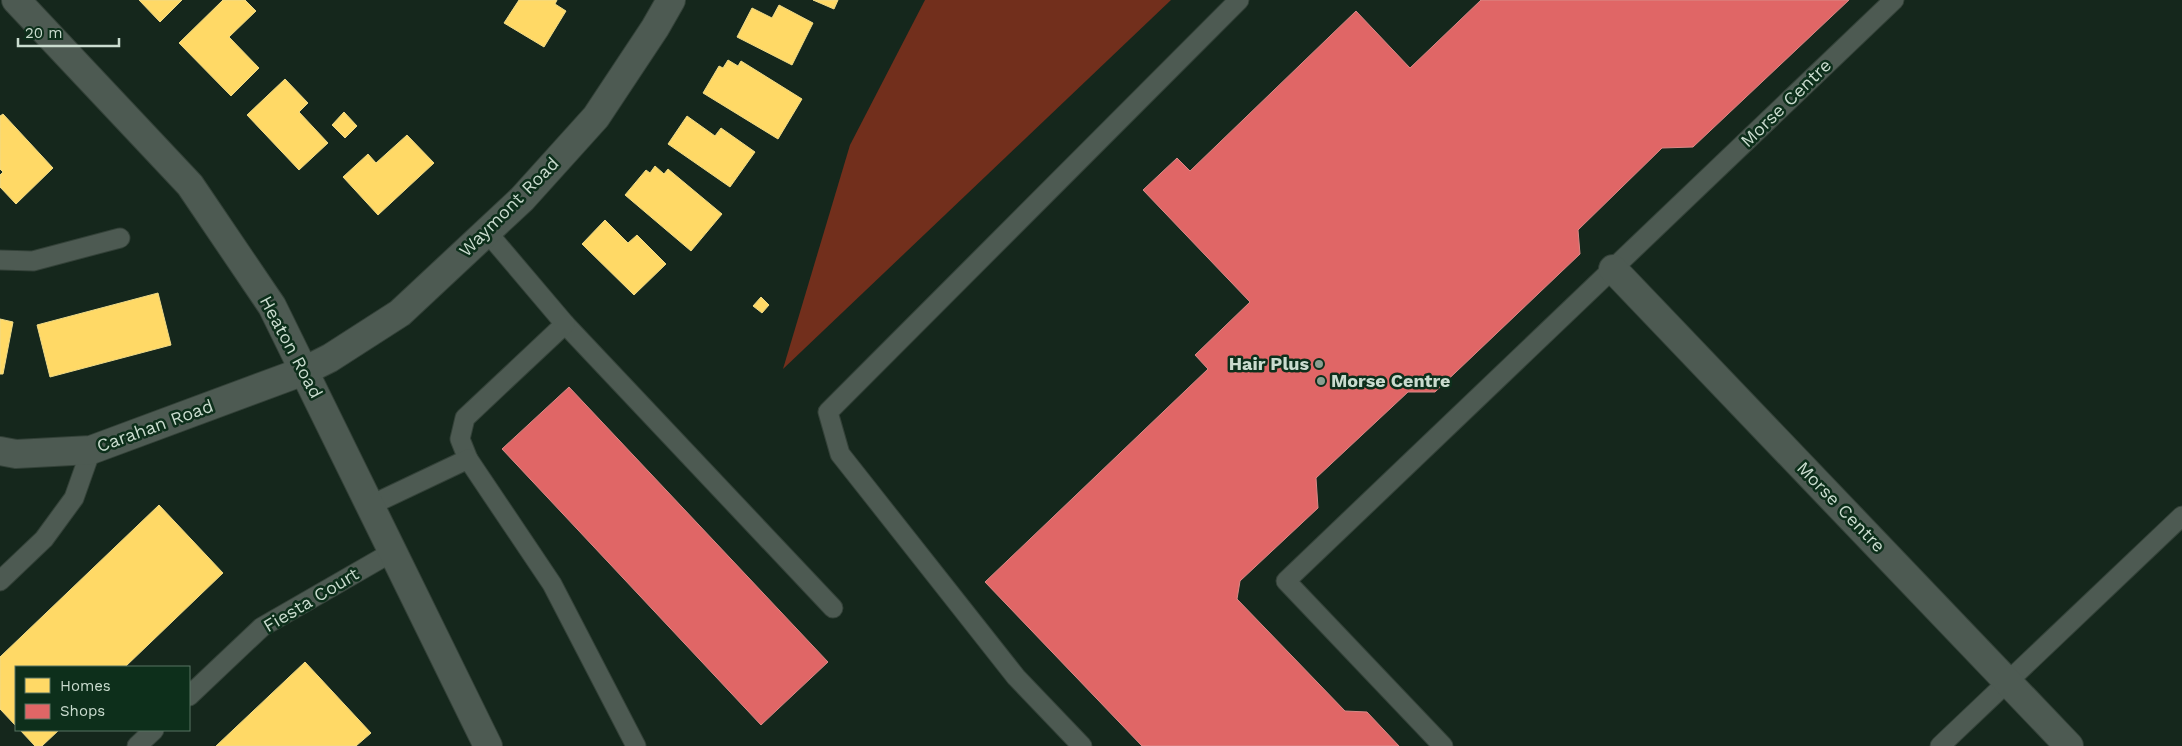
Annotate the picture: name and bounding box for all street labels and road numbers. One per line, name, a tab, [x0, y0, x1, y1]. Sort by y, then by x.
street label: Morse Centre	[1736, 54, 1835, 151]
street label: Waymont Road	[455, 153, 563, 261]
street label: Heaton Road	[256, 292, 327, 402]
street label: Carahan Road	[94, 395, 216, 456]
street label: Morse Centre	[1793, 457, 1890, 556]
street label: Fiesta Court	[259, 563, 363, 636]

